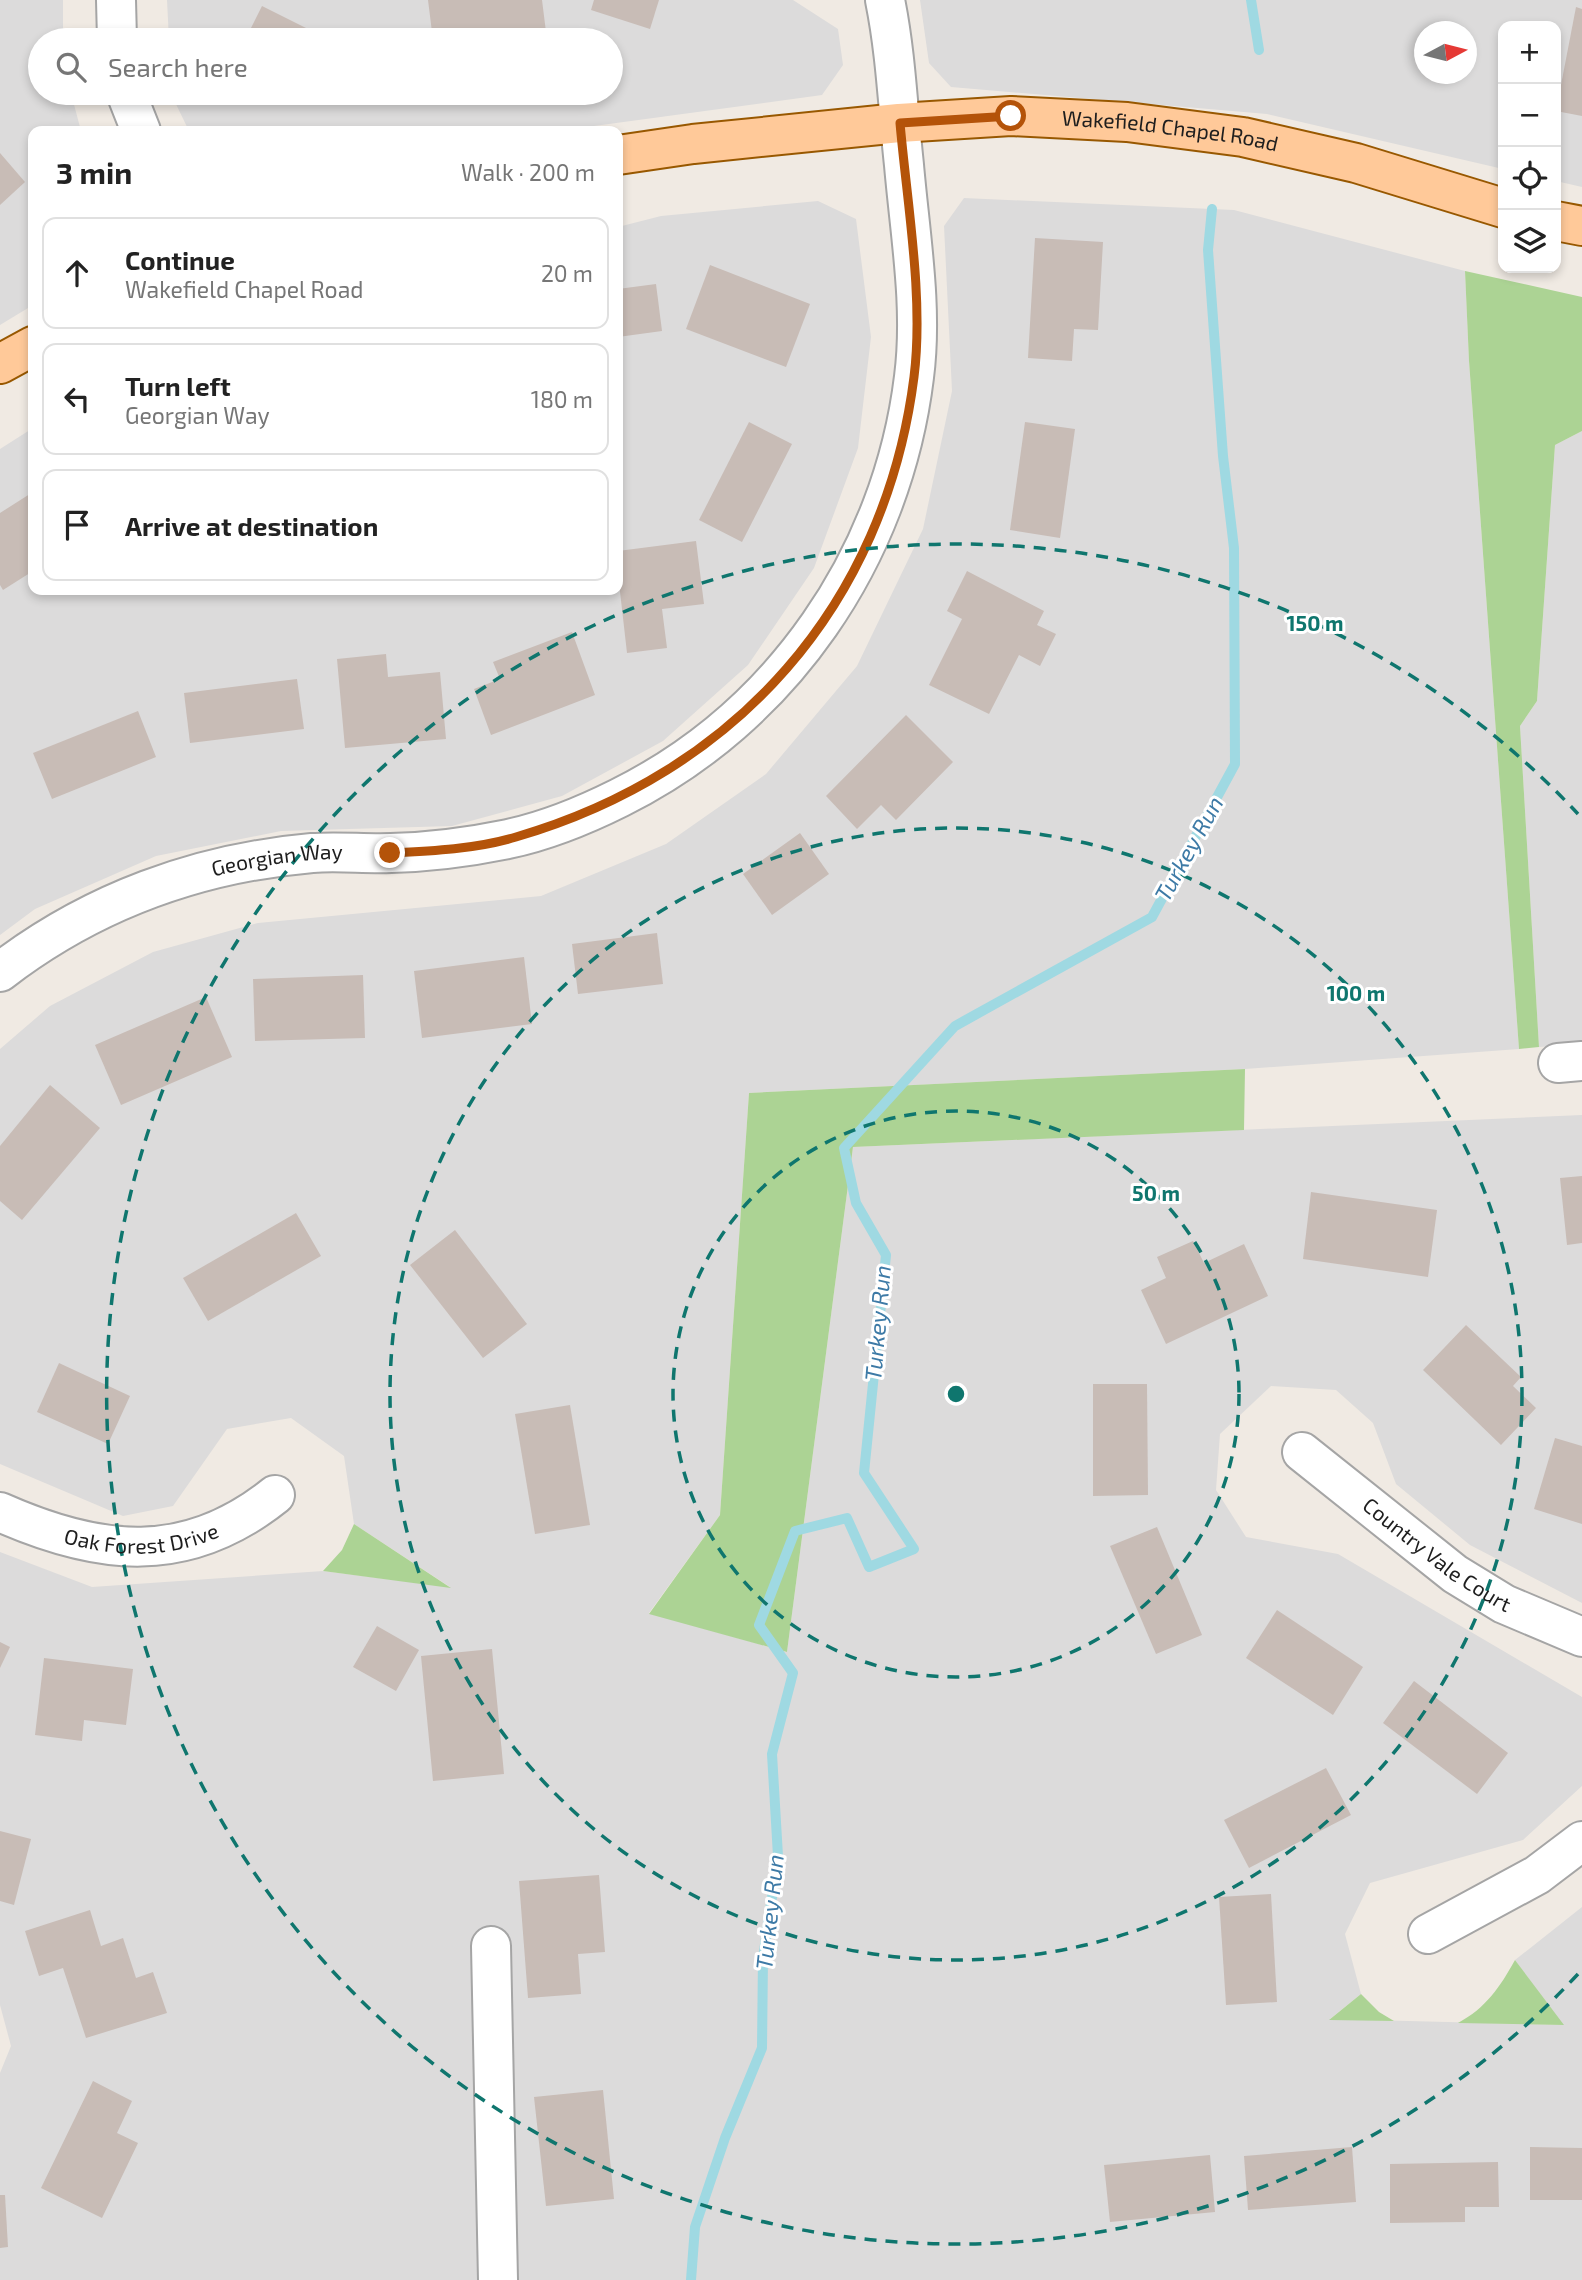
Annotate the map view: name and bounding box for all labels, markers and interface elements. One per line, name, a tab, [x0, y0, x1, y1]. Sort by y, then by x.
north arrow	[1414, 21, 1477, 84]
map controls	[1498, 21, 1561, 273]
button: +	[1498, 21, 1561, 84]
search box	[28, 28, 623, 105]
icon: search	[52, 48, 90, 86]
text: Search here	[108, 51, 248, 82]
button: −	[1498, 84, 1561, 147]
route start	[995, 100, 1026, 131]
street label: Wakefield Chapel Road	[1061, 105, 1281, 156]
button: locate	[1498, 147, 1561, 210]
text: 3 min	[56, 154, 132, 190]
text: Walk · 200 m	[461, 158, 595, 186]
button: layers	[1498, 210, 1561, 273]
text: Continue	[125, 244, 235, 275]
icon: ahead	[58, 254, 96, 292]
text: 20 m	[541, 259, 593, 287]
text: Wakefield Chapel Road	[125, 275, 363, 303]
text: Turn left	[125, 370, 231, 401]
icon: left	[58, 380, 96, 418]
text: 180 m	[531, 385, 593, 413]
text: Georgian Way	[125, 401, 270, 429]
icon: arrive	[58, 506, 96, 544]
text: Arrive at destination	[125, 510, 378, 541]
text: 150 m	[1287, 610, 1343, 635]
water label: Turkey Run	[1148, 791, 1228, 906]
route end	[374, 837, 405, 868]
street label: Georgian Way	[209, 838, 343, 880]
text: 100 m	[1327, 980, 1385, 1005]
text: 50 m	[1132, 1180, 1180, 1205]
water label: Turkey Run	[858, 1264, 896, 1382]
centre of rings	[944, 1382, 968, 1406]
street label: Country Vale Court	[1359, 1492, 1515, 1616]
street label: Oak Forest Drive	[62, 1517, 222, 1558]
water label: Turkey Run	[749, 1853, 789, 1971]

